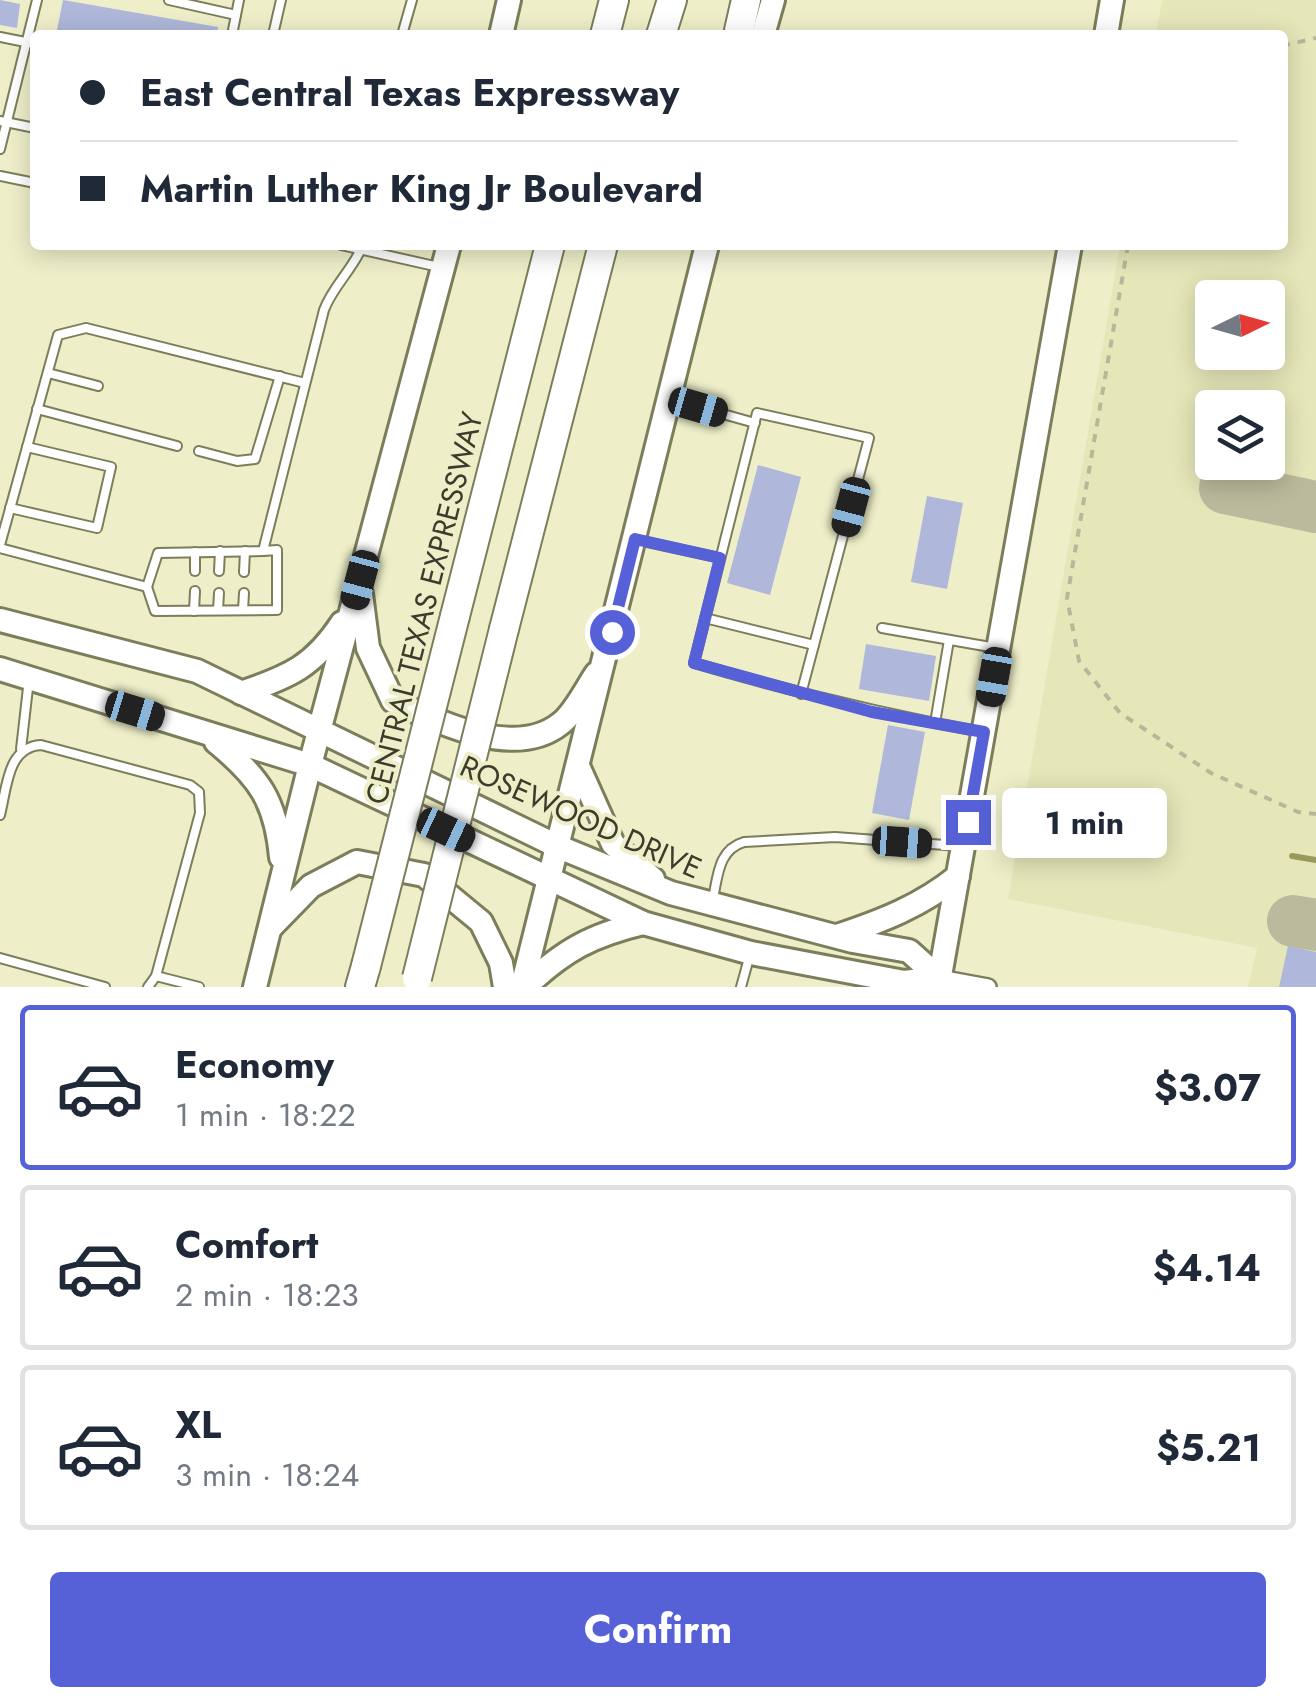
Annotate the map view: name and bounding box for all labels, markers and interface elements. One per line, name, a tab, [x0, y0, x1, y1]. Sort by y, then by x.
text: East Central Texas Expressway	[140, 65, 679, 120]
text: Martin Luther King Jr Boulevard	[140, 161, 703, 216]
north arrow	[1195, 280, 1285, 370]
map controls	[1195, 280, 1285, 480]
car	[665, 384, 731, 430]
button: layers	[1195, 390, 1285, 480]
street label: CENTRAL TEXAS EXPRESSWAY	[354, 407, 494, 809]
car	[829, 474, 873, 540]
car	[338, 547, 382, 613]
route start	[590, 610, 635, 655]
car	[974, 645, 1014, 709]
car	[102, 688, 168, 734]
street label: ROSEWOOD DRIVE	[453, 744, 709, 890]
callout: 1 min	[1003, 787, 1168, 857]
route end	[946, 800, 991, 845]
text: 1 min	[1045, 800, 1124, 846]
car	[412, 804, 480, 856]
car	[871, 825, 933, 859]
text: Economy	[175, 1037, 334, 1092]
icon: car	[55, 1043, 145, 1133]
text: $3.07	[1154, 1060, 1261, 1115]
text: 1 min · 18:22	[175, 1092, 356, 1138]
text: Comfort	[175, 1217, 318, 1272]
icon: car	[55, 1223, 145, 1313]
text: $4.14	[1153, 1240, 1261, 1295]
text: 2 min · 18:23	[175, 1272, 359, 1318]
text: XL	[175, 1397, 221, 1452]
icon: car	[55, 1403, 145, 1493]
text: $5.21	[1156, 1420, 1261, 1475]
text: 3 min · 18:24	[175, 1452, 359, 1498]
button: Confirm	[50, 1572, 1266, 1687]

